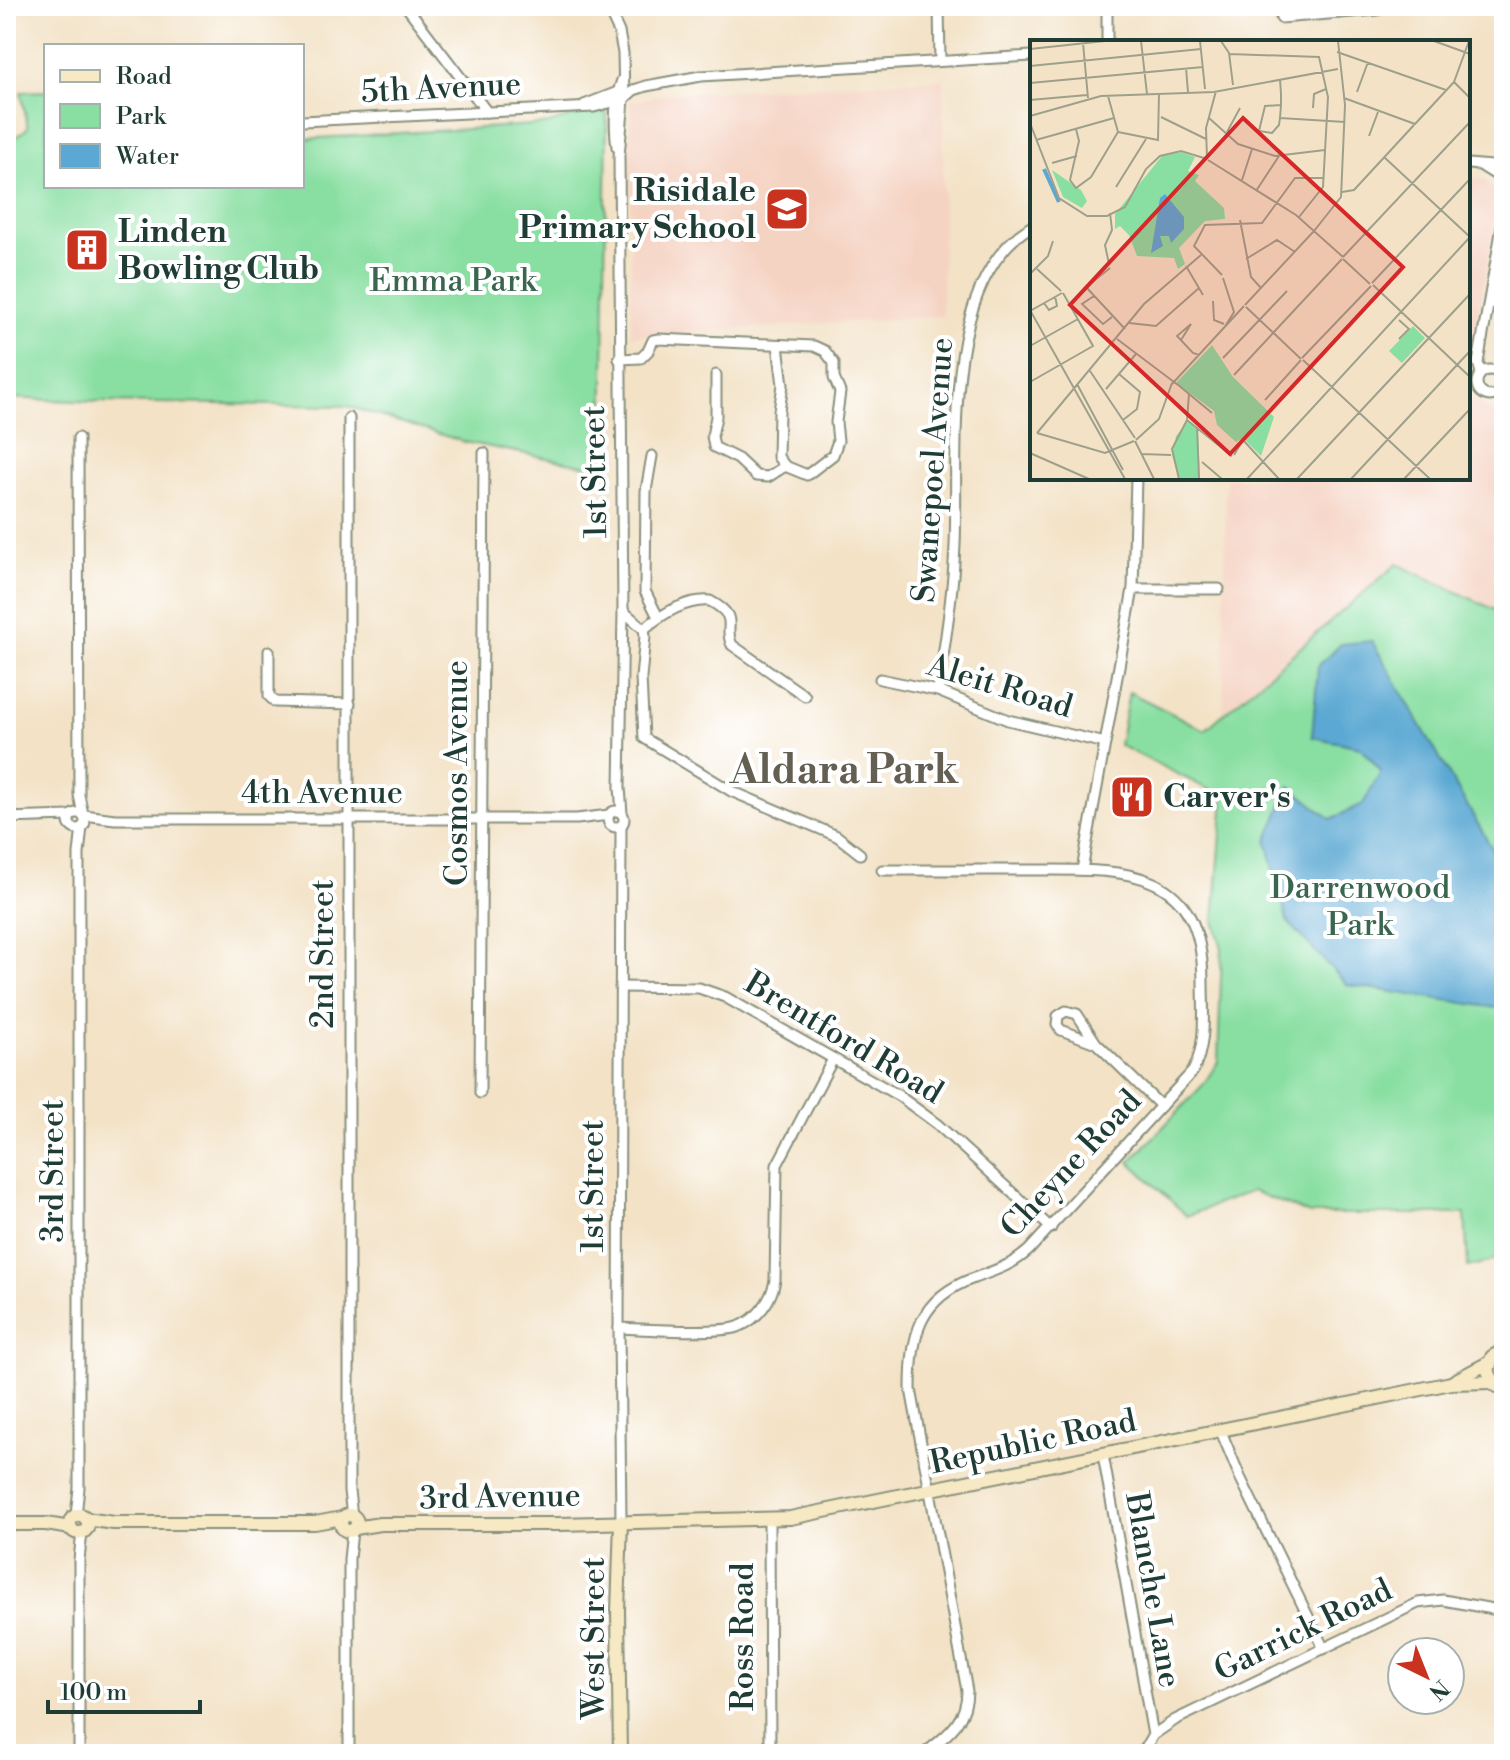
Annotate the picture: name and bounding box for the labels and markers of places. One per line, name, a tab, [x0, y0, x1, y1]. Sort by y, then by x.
place label: Risidale Primary School	[519, 171, 756, 248]
school or university icon: Risidale Primary School	[763, 185, 811, 233]
place label: Linden Bowling Club	[118, 212, 319, 289]
building icon: Linden Bowling Club	[63, 226, 111, 274]
restaurant icon: Carver's	[1108, 773, 1156, 821]
place label: Carver's	[1163, 777, 1291, 817]

